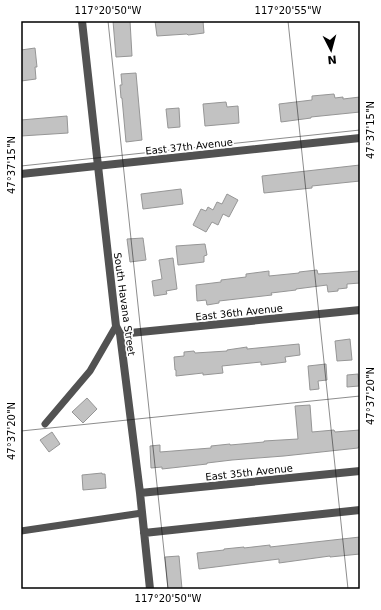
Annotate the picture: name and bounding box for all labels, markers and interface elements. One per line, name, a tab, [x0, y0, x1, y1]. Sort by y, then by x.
text: 117°20'50"W	[75, 5, 141, 16]
text: 117°20'55"W	[255, 5, 321, 16]
north arrow	[311, 30, 351, 70]
text: N	[327, 53, 337, 66]
text: 47°37'15"N	[365, 101, 376, 159]
text: 47°37'15"N	[6, 136, 17, 194]
street label: East 37th Avenue	[145, 136, 233, 157]
street label: South Havana Street	[112, 252, 137, 356]
street label: East 36th Avenue	[195, 302, 283, 323]
text: 47°37'20"N	[365, 367, 376, 425]
text: 47°37'20"N	[6, 402, 17, 460]
street label: East 35th Avenue	[205, 462, 293, 483]
text: 117°20'50"W	[135, 593, 201, 604]

